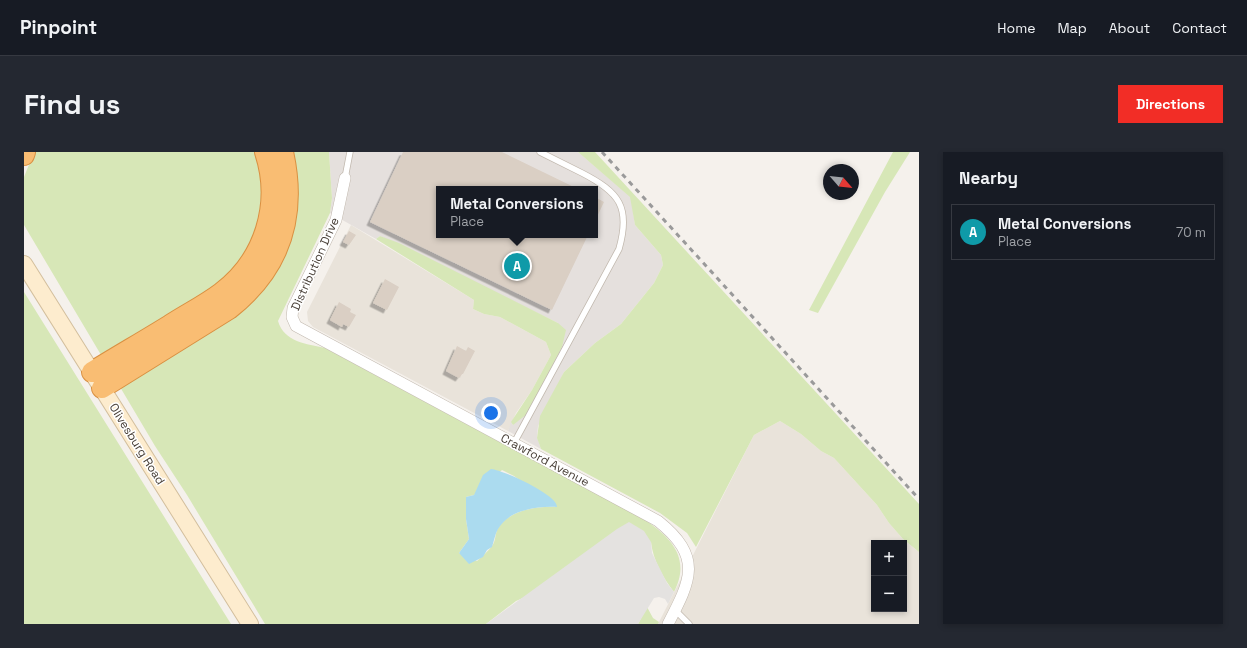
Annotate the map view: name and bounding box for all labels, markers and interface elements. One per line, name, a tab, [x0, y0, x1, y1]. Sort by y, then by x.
text: Pinpoint	[20, 15, 97, 40]
text: Home	[997, 19, 1035, 37]
text: Map	[1057, 19, 1087, 37]
text: About	[1109, 19, 1150, 37]
text: Contact	[1172, 19, 1227, 37]
button: Directions	[1118, 85, 1223, 123]
text: Find us	[24, 86, 121, 122]
north arrow	[823, 164, 859, 200]
text: Nearby	[959, 167, 1018, 189]
popup	[436, 186, 598, 238]
text: Metal Conversions	[450, 194, 584, 213]
text: Place	[450, 213, 484, 230]
text: Metal Conversions	[998, 214, 1131, 233]
street label: Distribution Drive	[287, 215, 343, 313]
text: A	[969, 224, 977, 241]
text: 70 m	[1176, 224, 1206, 241]
text: Place	[998, 233, 1032, 250]
pin: A	[504, 251, 530, 281]
street label: Olivesburg Road	[106, 400, 168, 488]
your location	[481, 403, 501, 423]
street label: Crawford Avenue	[498, 430, 592, 490]
map controls	[871, 540, 907, 612]
button: +	[871, 540, 907, 576]
button: −	[871, 576, 907, 612]

